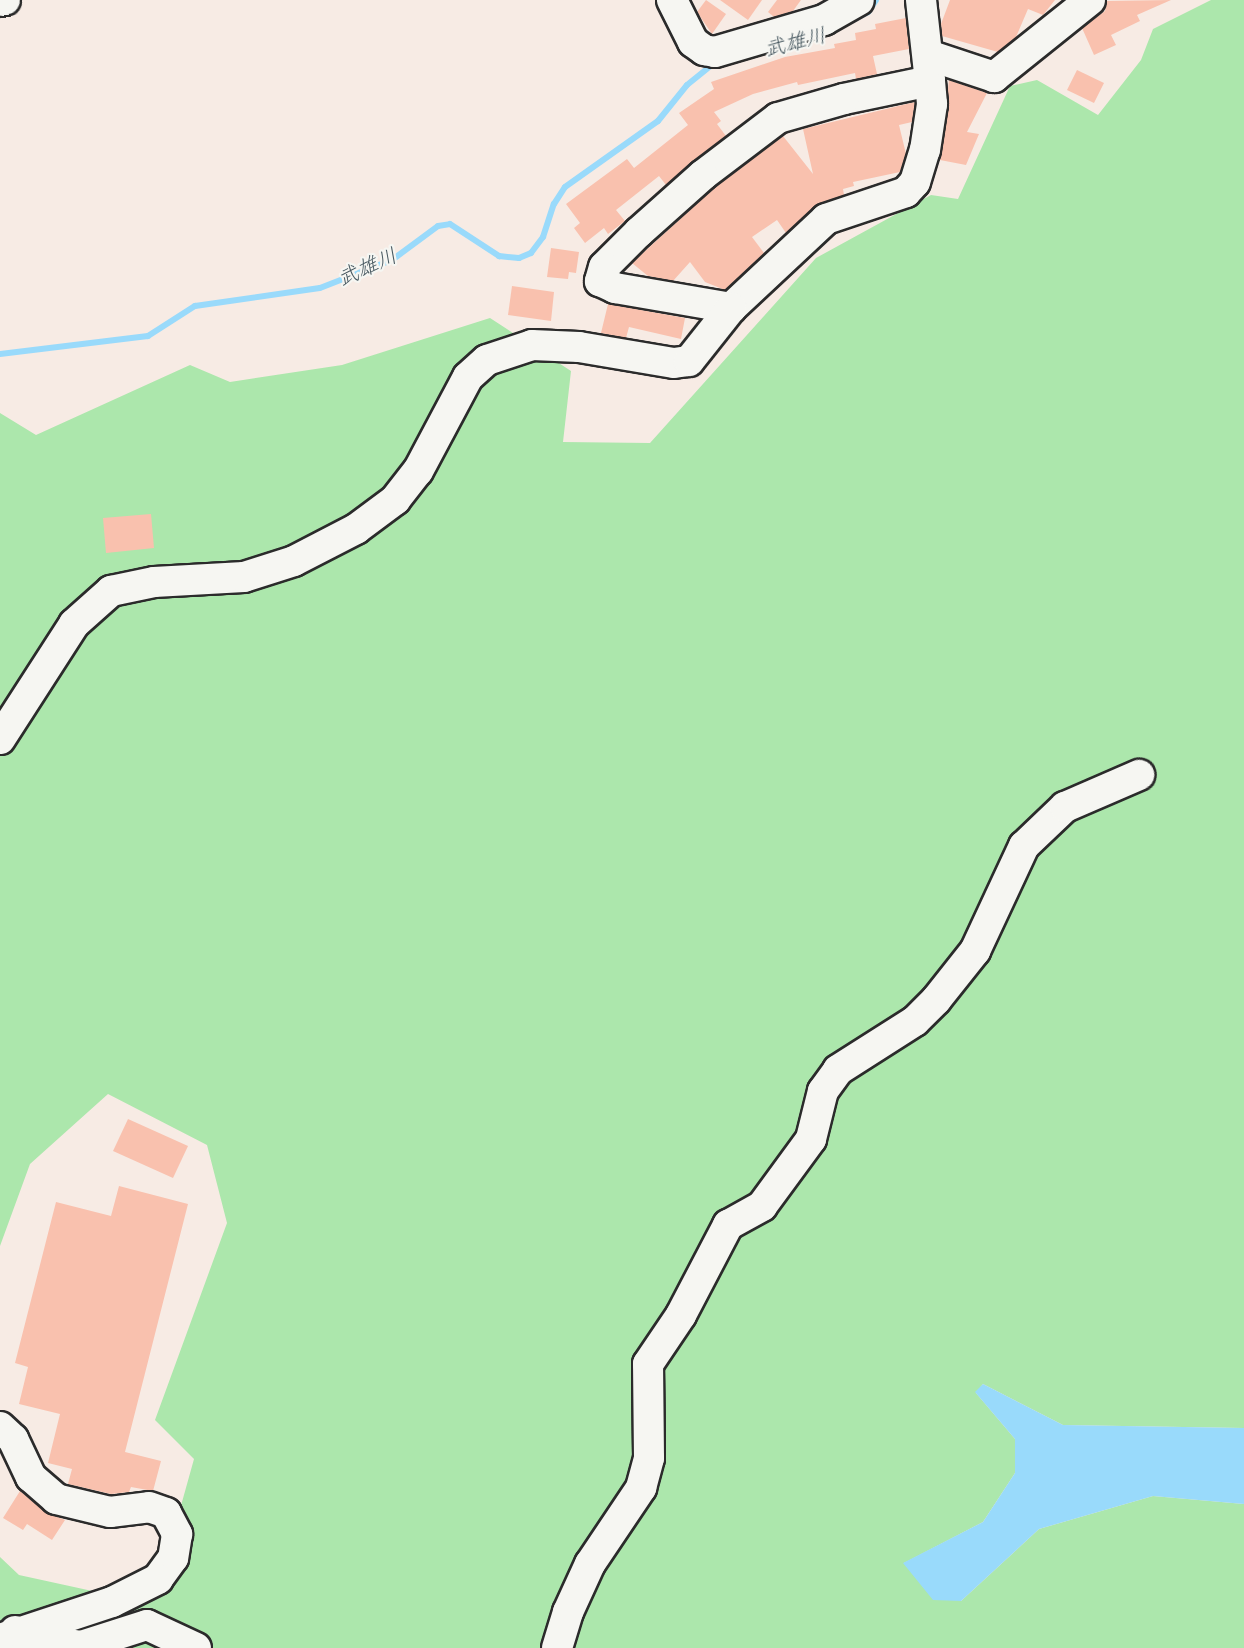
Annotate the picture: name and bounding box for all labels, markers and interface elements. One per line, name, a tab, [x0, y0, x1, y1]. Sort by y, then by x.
water label: 武雄川	[761, 22, 829, 62]
water label: 武雄川	[333, 243, 401, 291]

